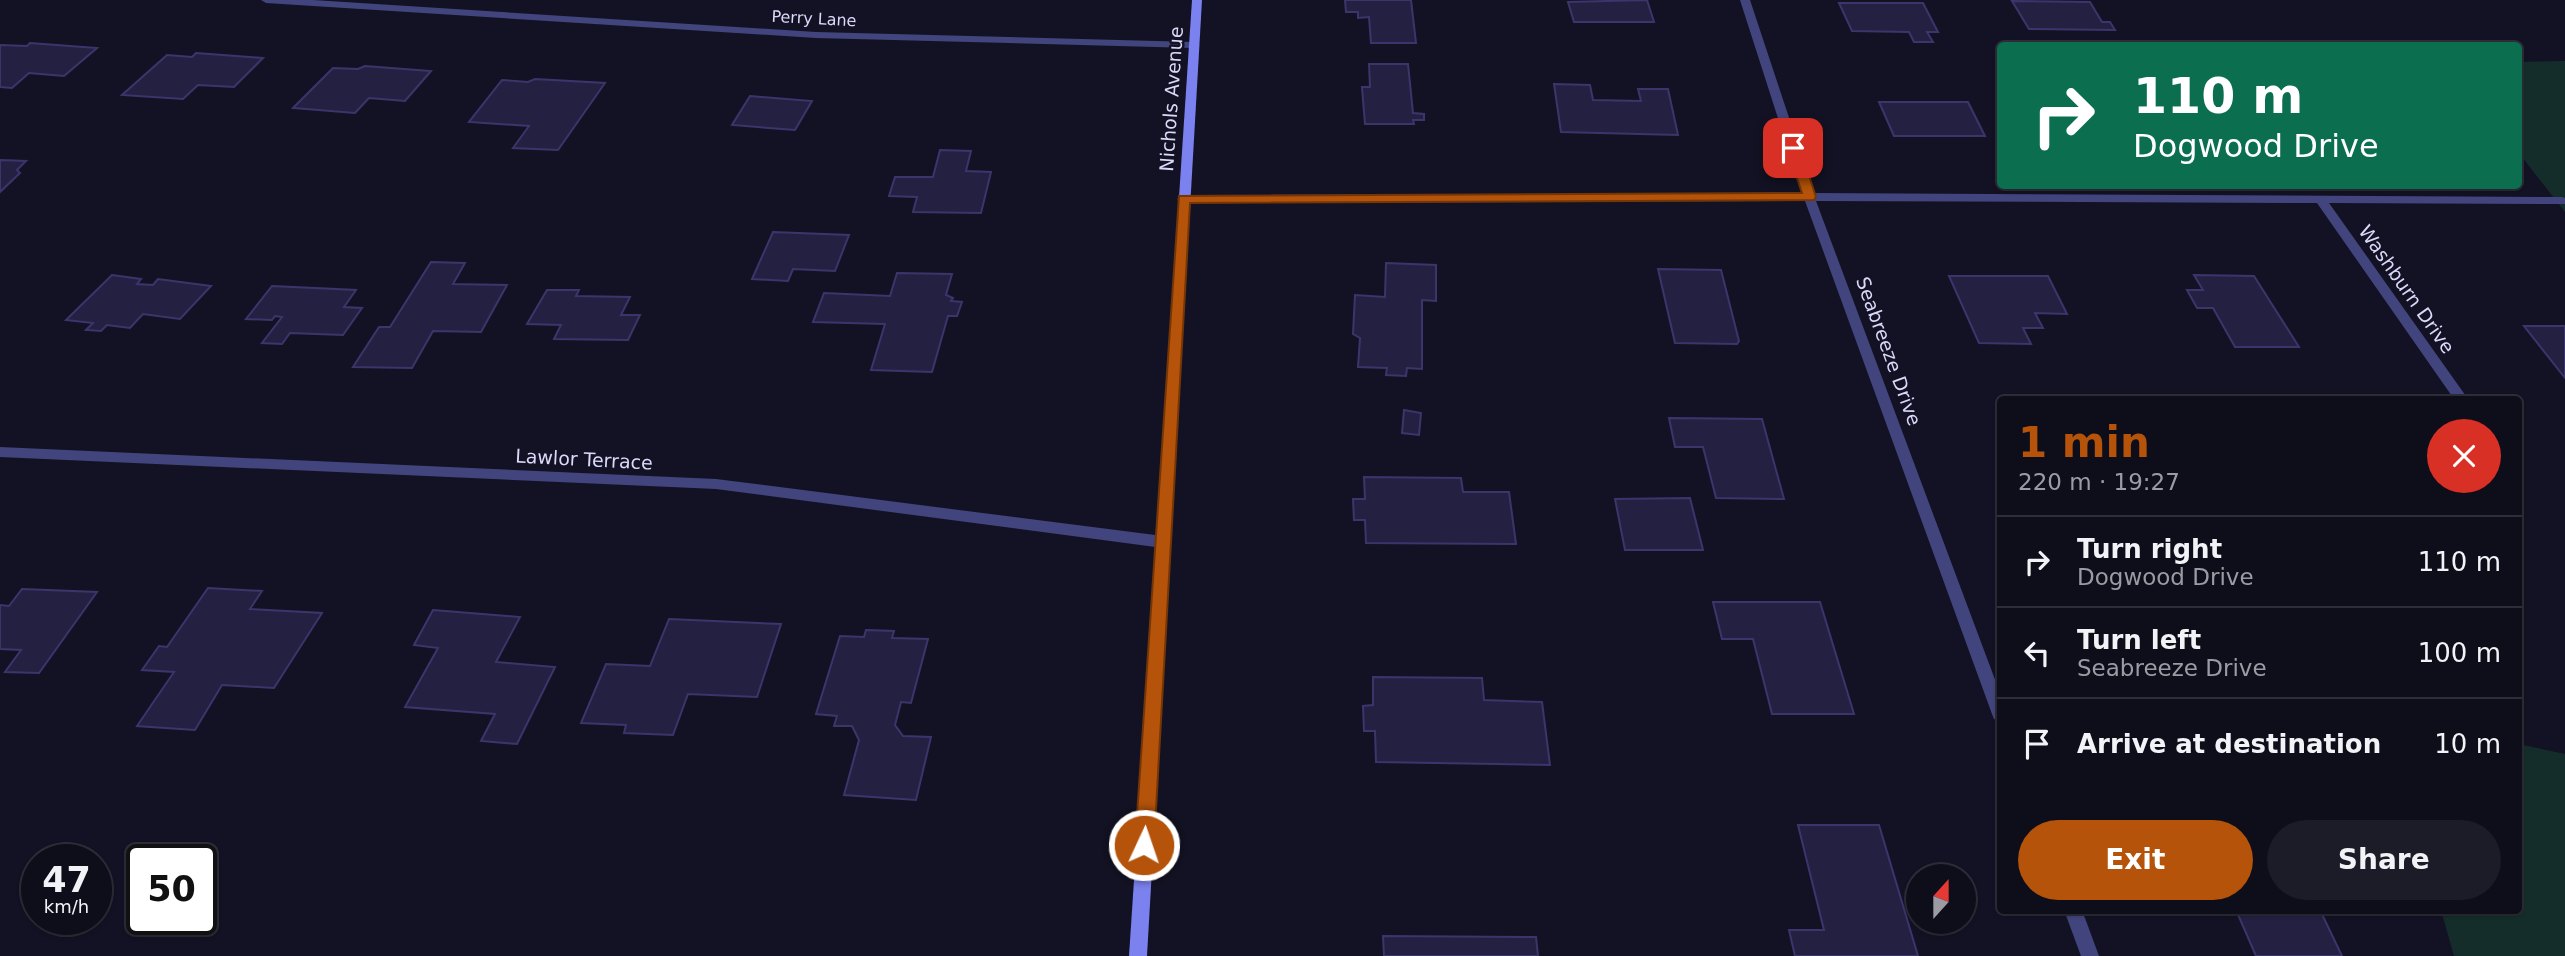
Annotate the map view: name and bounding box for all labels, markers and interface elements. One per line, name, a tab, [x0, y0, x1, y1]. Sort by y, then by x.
street label: Perry Lane	[771, 7, 857, 30]
street label: Nichols Avenue	[1155, 26, 1187, 172]
text: 110 m	[2133, 68, 2303, 125]
icon: right	[2018, 70, 2109, 161]
pin	[1763, 118, 1823, 178]
text: Dogwood Drive	[2133, 127, 2379, 165]
icon: arrive	[1774, 129, 1812, 167]
street label: Washburn Drive	[2355, 221, 2459, 357]
street label: Seabreeze Drive	[1852, 274, 1926, 428]
text: 1 min	[2018, 418, 2150, 467]
button: close	[2427, 419, 2501, 493]
street label: Lawlor Terrace	[515, 444, 653, 474]
text: 220 m · 19:27	[2018, 469, 2180, 495]
text: Turn right	[2077, 534, 2222, 564]
icon: right	[2018, 543, 2056, 581]
text: 110 m	[2418, 547, 2501, 577]
text: Dogwood Drive	[2077, 564, 2254, 590]
text: Turn left	[2077, 625, 2201, 655]
icon: left	[2018, 634, 2056, 672]
text: 100 m	[2418, 638, 2501, 668]
text: Seabreeze Drive	[2077, 655, 2267, 681]
icon: arrive	[2018, 725, 2056, 763]
text: Arrive at destination	[2077, 729, 2381, 759]
text: 10 m	[2434, 729, 2501, 759]
position arrow	[1107, 808, 1181, 882]
button: Exit	[2018, 820, 2253, 900]
button: Share	[2267, 820, 2501, 900]
speed limit sign: 50	[126, 844, 217, 935]
text: 47	[42, 860, 91, 900]
north arrow	[1906, 864, 1976, 934]
map controls	[1906, 864, 1976, 934]
text: km/h	[44, 896, 89, 917]

